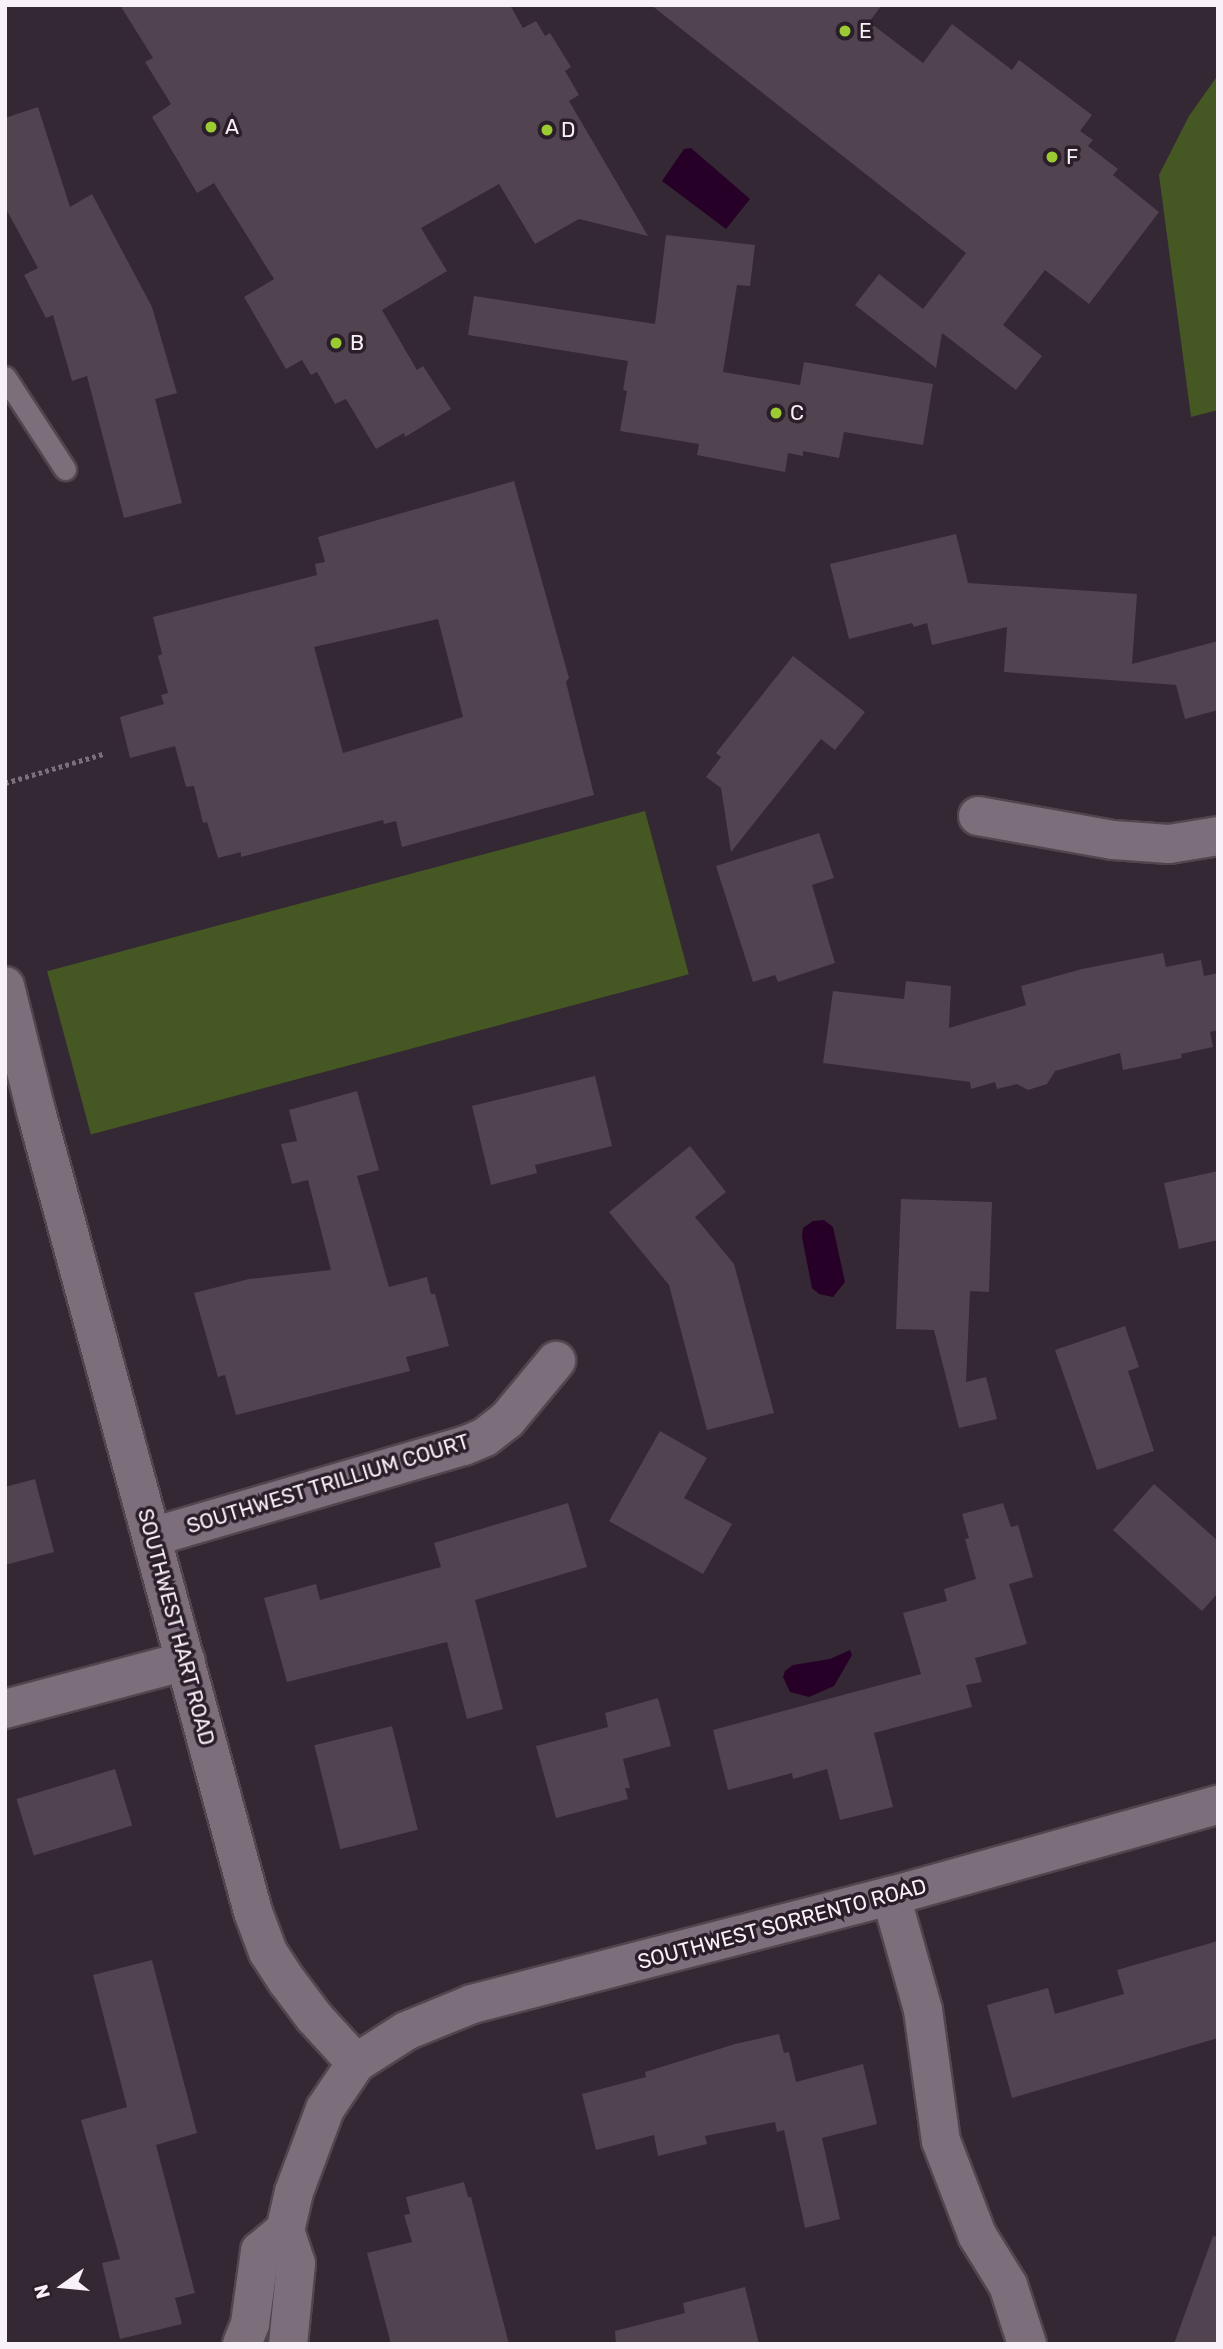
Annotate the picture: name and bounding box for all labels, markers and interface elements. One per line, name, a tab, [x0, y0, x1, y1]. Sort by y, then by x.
place label: E	[859, 18, 872, 44]
marker: E	[837, 23, 853, 39]
place label: A	[225, 114, 239, 140]
place label: D	[561, 117, 575, 143]
marker: A	[203, 119, 219, 135]
marker: D	[539, 122, 555, 138]
place label: F	[1066, 144, 1078, 170]
marker: F	[1044, 149, 1060, 165]
place label: B	[350, 330, 364, 356]
marker: B	[328, 335, 344, 351]
place label: C	[790, 400, 804, 426]
marker: C	[768, 405, 784, 421]
street label: SOUTHWEST TRILLIUM COURT	[183, 1429, 473, 1539]
street label: SOUTHWEST HART ROAD	[132, 1505, 220, 1749]
street label: SOUTHWEST SORRENTO ROAD	[635, 1873, 929, 1975]
north arrow	[28, 2251, 98, 2321]
text: N	[29, 2282, 55, 2301]

